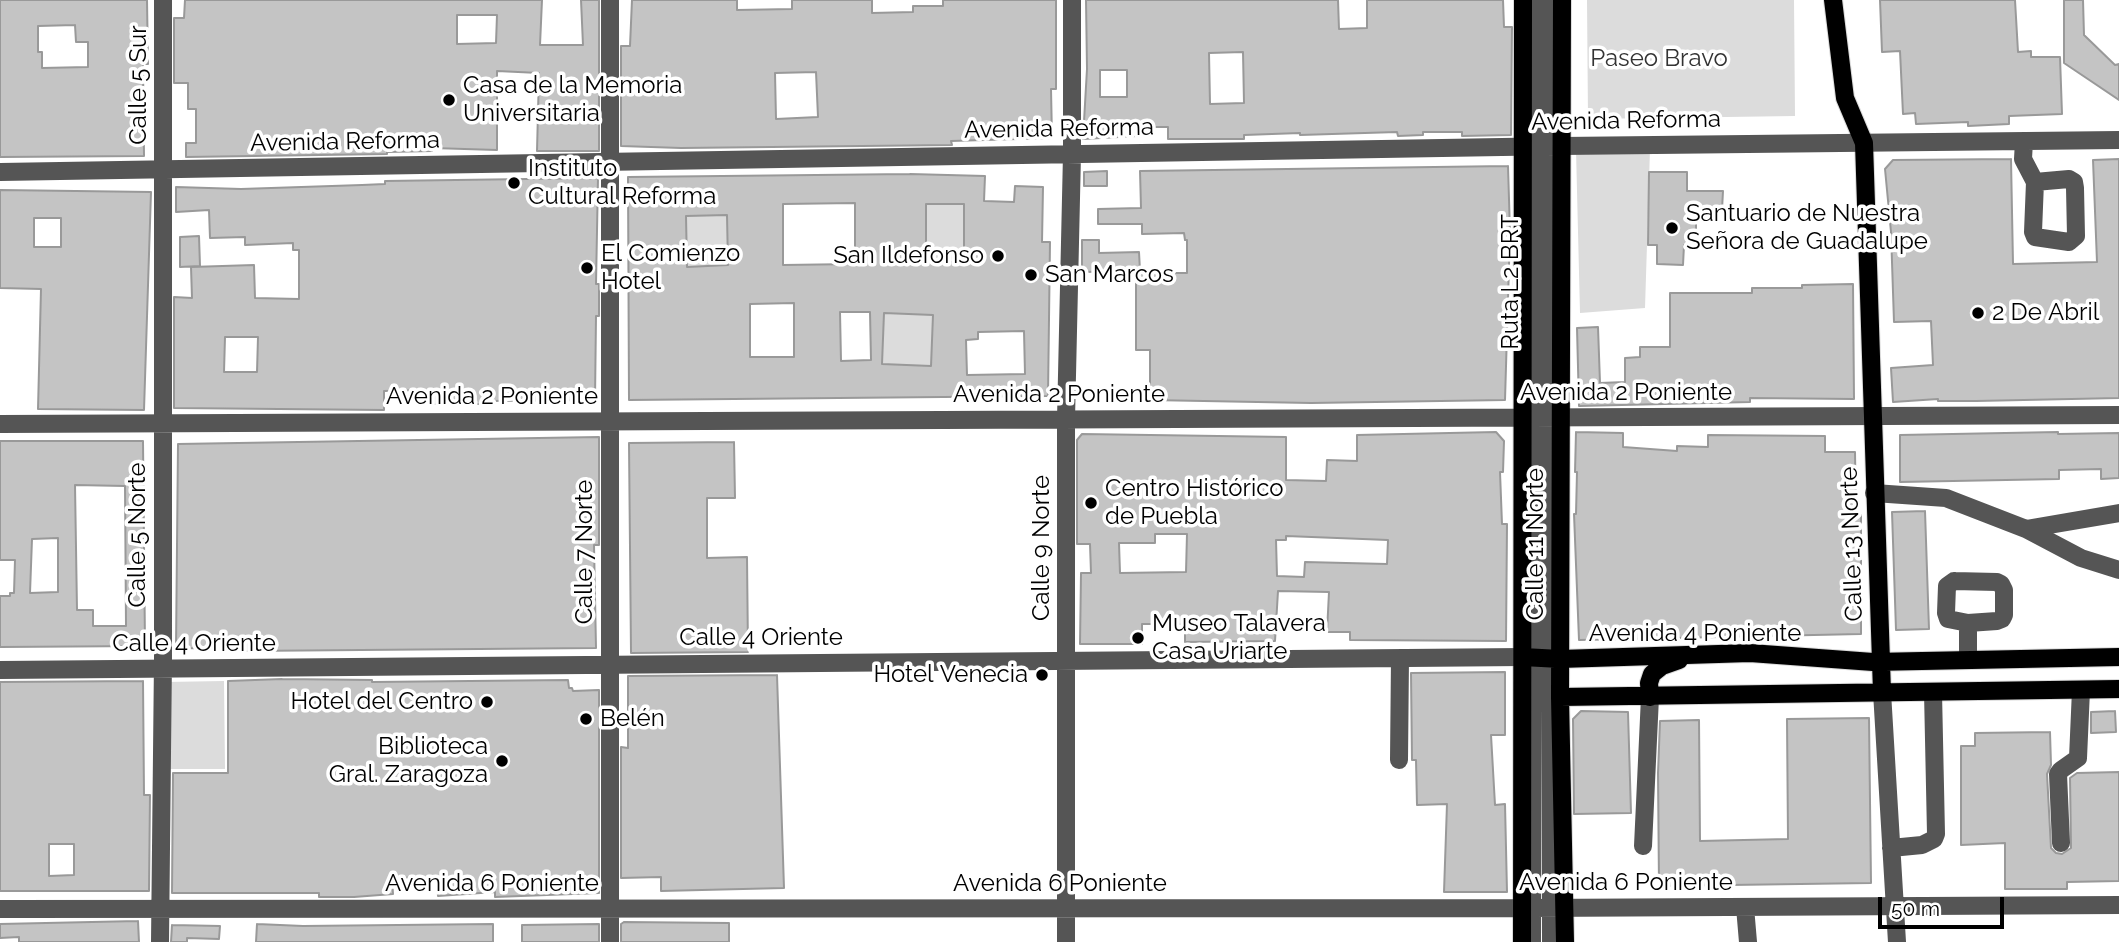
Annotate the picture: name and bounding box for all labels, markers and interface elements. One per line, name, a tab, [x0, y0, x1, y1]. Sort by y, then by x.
street label: Calle 5 Sur	[125, 25, 153, 145]
park label: Paseo Bravo	[1590, 45, 1728, 73]
place label: Casa de la Memoria Universitaria	[463, 72, 682, 128]
marker: Casa de la Memoria Universitaria	[441, 92, 457, 108]
street label: Avenida Reforma	[1531, 105, 1721, 137]
street label: Avenida Reforma	[964, 113, 1154, 145]
street label: Avenida Reforma	[250, 126, 440, 158]
place label: Instituto Cultural Reforma	[528, 155, 716, 211]
marker: Instituto Cultural Reforma	[506, 175, 522, 191]
place label: Santuario de Nuestra Señora de Guadalupe	[1686, 200, 1928, 256]
street label: Ruta L2 BRT	[1497, 214, 1525, 350]
marker: Santuario de Nuestra Señora de Guadalupe	[1664, 220, 1680, 236]
place label: El Comienzo Hotel	[601, 240, 740, 296]
place label: San Ildefonso	[833, 242, 984, 270]
marker: San Ildefonso	[990, 248, 1006, 264]
marker: El Comienzo Hotel	[579, 260, 595, 276]
place label: San Marcos	[1045, 261, 1174, 289]
marker: San Marcos	[1023, 267, 1039, 283]
place label: 2 De Abril	[1992, 299, 2099, 327]
marker: 2 De Abril	[1970, 305, 1986, 321]
street label: Avenida 2 Poniente	[1520, 379, 1732, 407]
street label: Avenida 2 Poniente	[953, 381, 1165, 409]
street label: Avenida 2 Poniente	[386, 383, 598, 411]
street label: Calle 5 Norte	[124, 463, 152, 607]
street label: Calle 13 Norte	[1835, 466, 1869, 622]
street label: Calle 11 Norte	[1522, 468, 1550, 620]
street label: Calle 9 Norte	[1028, 475, 1056, 621]
place label: Centro Histórico de Puebla	[1105, 475, 1284, 531]
street label: Calle 7 Norte	[571, 480, 599, 624]
marker: Centro Histórico de Puebla	[1083, 495, 1099, 511]
place label: Museo Talavera Casa Uriarte	[1152, 610, 1326, 666]
street label: Avenida 4 Poniente	[1589, 620, 1801, 648]
street label: Calle 4 Oriente	[679, 624, 843, 652]
street label: Calle 4 Oriente	[112, 630, 276, 658]
marker: Museo Talavera Casa Uriarte	[1130, 630, 1146, 646]
place label: Hotel Venecia	[873, 661, 1028, 689]
marker: Hotel Venecia	[1034, 667, 1050, 683]
place label: Hotel del Centro	[290, 688, 473, 716]
marker: Hotel del Centro	[479, 694, 495, 710]
place label: Belén	[600, 705, 665, 733]
marker: Belén	[578, 711, 594, 727]
place label: Biblioteca Gral. Zaragoza	[329, 733, 488, 789]
marker: Biblioteca Gral. Zaragoza	[494, 753, 510, 769]
street label: Avenida 6 Poniente	[1519, 869, 1733, 897]
street label: Avenida 6 Poniente	[385, 870, 599, 898]
street label: Avenida 6 Poniente	[953, 870, 1167, 898]
scale bar	[1881, 883, 2007, 927]
text: 50 m	[1891, 896, 1940, 921]

